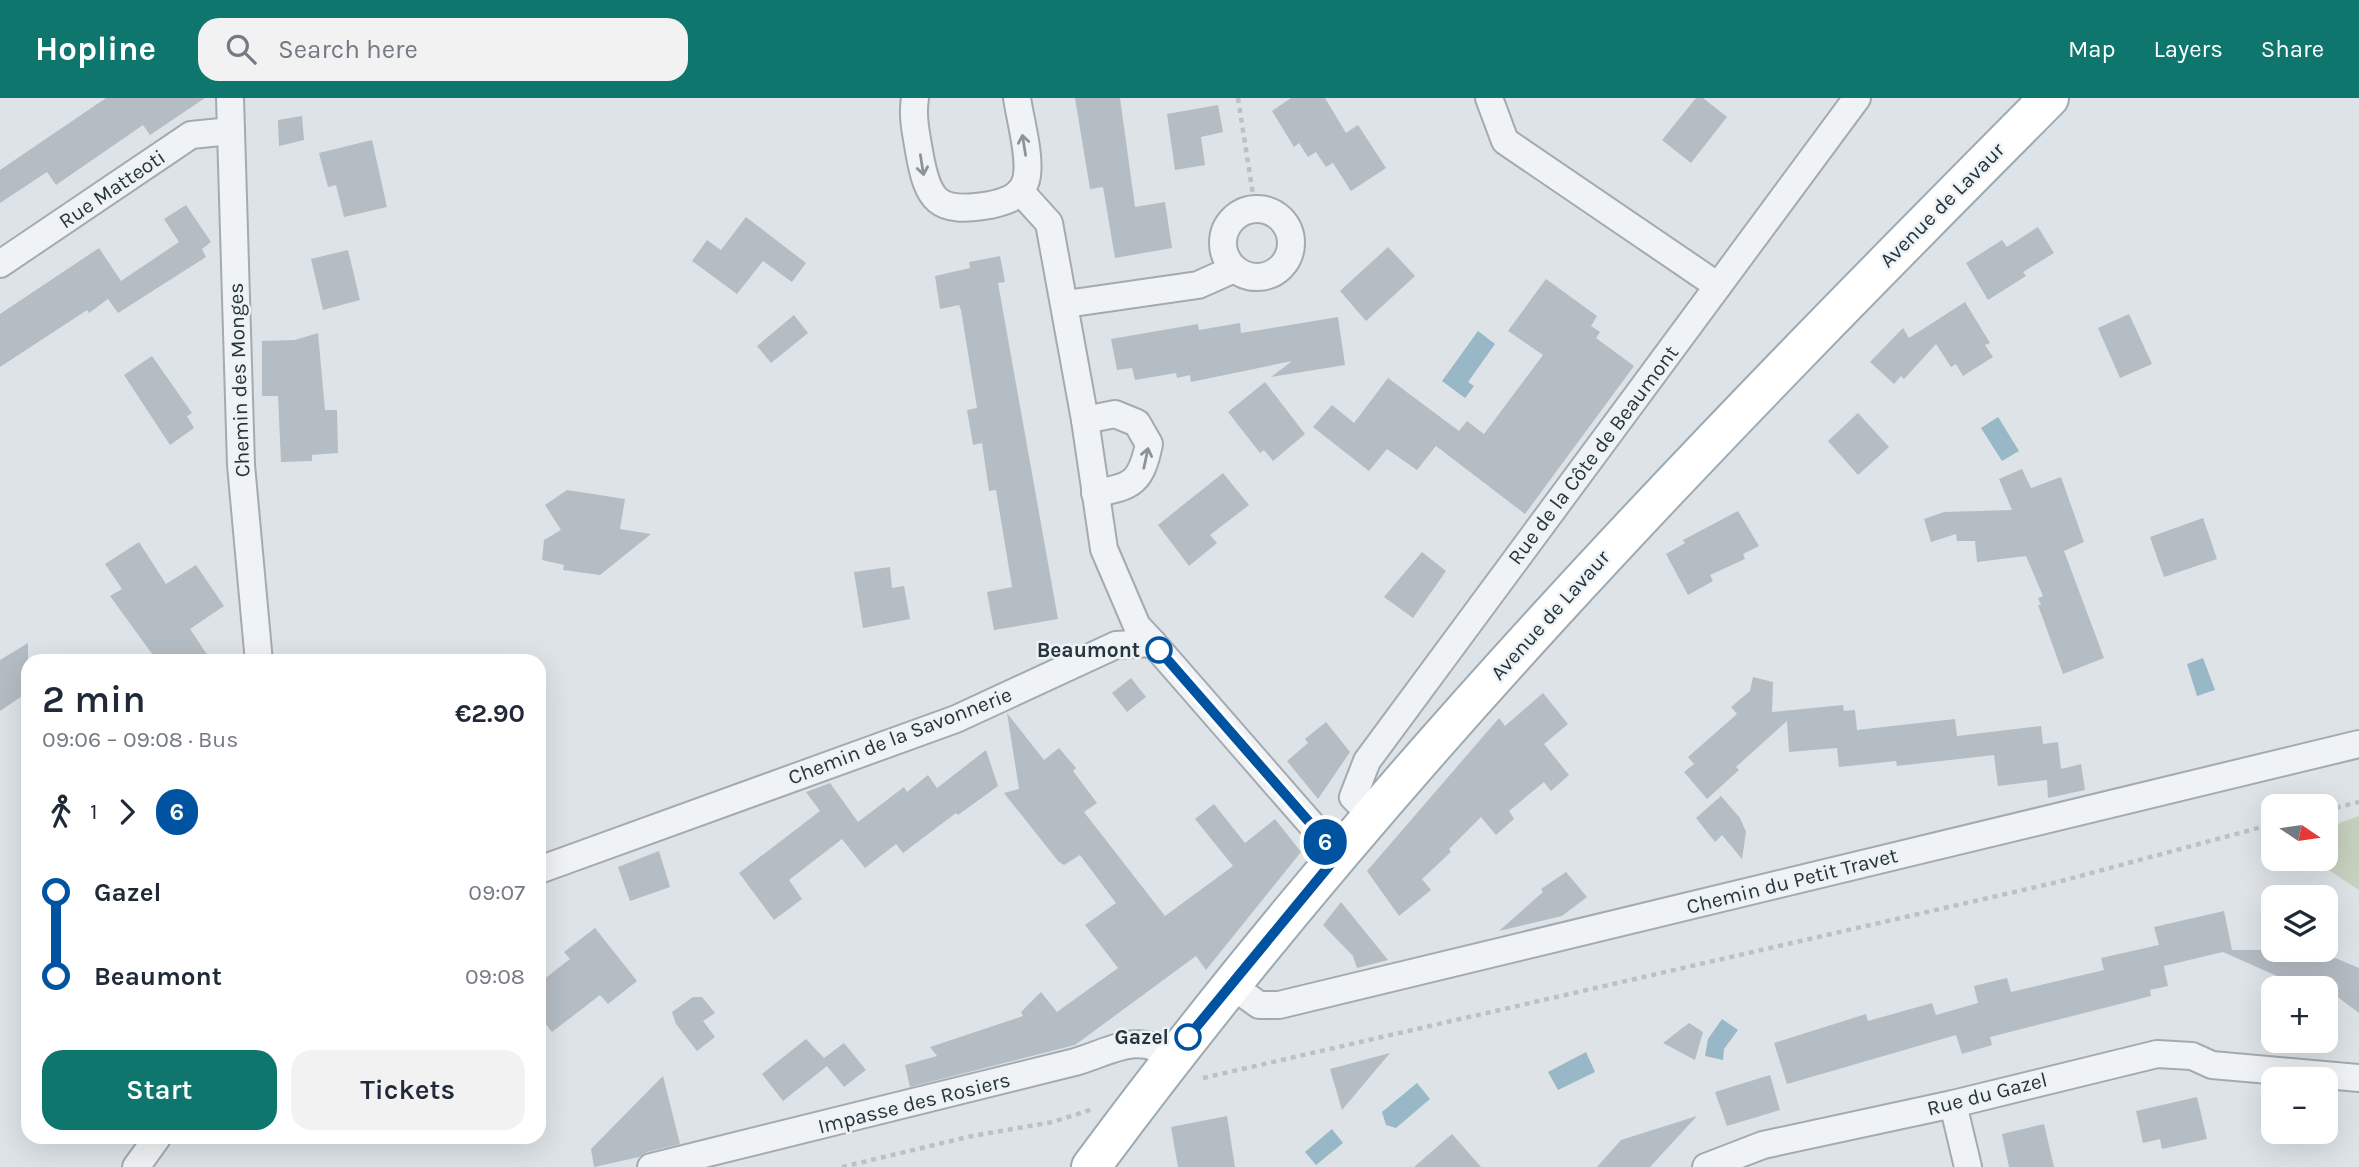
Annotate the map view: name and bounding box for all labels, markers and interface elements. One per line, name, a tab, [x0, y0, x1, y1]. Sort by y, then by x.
search box	[198, 18, 688, 81]
text: Hopline	[35, 30, 156, 68]
icon: search	[222, 30, 260, 68]
text: Search here	[278, 34, 418, 65]
text: Map	[2068, 35, 2116, 63]
text: Layers	[2154, 35, 2223, 63]
text: Share	[2261, 35, 2324, 63]
one-way arrow	[1017, 134, 1030, 157]
street label: Avenue de Lavaur	[1875, 137, 2010, 272]
street label: Rue Matteoti	[54, 145, 170, 233]
one-way arrow	[916, 153, 929, 176]
street label: Chemin des Monges	[224, 282, 254, 478]
street label: Rue de la Côte de Beaumont	[1503, 341, 1683, 569]
one-way arrow	[1139, 447, 1153, 470]
street label: Avenue de Lavaur	[1486, 545, 1615, 685]
marker: Beaumont	[1146, 637, 1172, 663]
place label: Beaumont	[1037, 638, 1140, 662]
text: 2 min	[42, 677, 146, 722]
street label: Chemin de la Savonnerie	[785, 682, 1015, 790]
text: €2.90	[455, 698, 525, 729]
text: 09:06 – 09:08 · Bus	[42, 726, 238, 753]
icon: walk	[42, 793, 80, 831]
icon: forward	[108, 793, 146, 831]
north arrow	[2261, 794, 2338, 872]
map controls	[2261, 794, 2338, 1144]
text: 1	[90, 798, 98, 825]
text: 6	[170, 798, 184, 826]
line badge: 6	[1302, 819, 1348, 865]
text: 6	[1318, 828, 1332, 856]
street label: Chemin du Petit Travet	[1684, 843, 1900, 919]
text: Gazel	[94, 877, 161, 908]
text: 09:07	[468, 879, 525, 906]
button: layers	[2261, 885, 2338, 962]
text: Beaumont	[94, 961, 222, 992]
text: 09:08	[465, 963, 525, 990]
button: +	[2261, 976, 2338, 1053]
marker: Gazel	[1175, 1024, 1201, 1050]
place label: Gazel	[1115, 1025, 1169, 1049]
button: Start	[42, 1050, 277, 1130]
button: Tickets	[291, 1050, 525, 1130]
street label: Impasse des Rosiers	[815, 1067, 1013, 1139]
street label: Rue du Gazel	[1924, 1067, 2050, 1121]
button: −	[2261, 1067, 2338, 1144]

